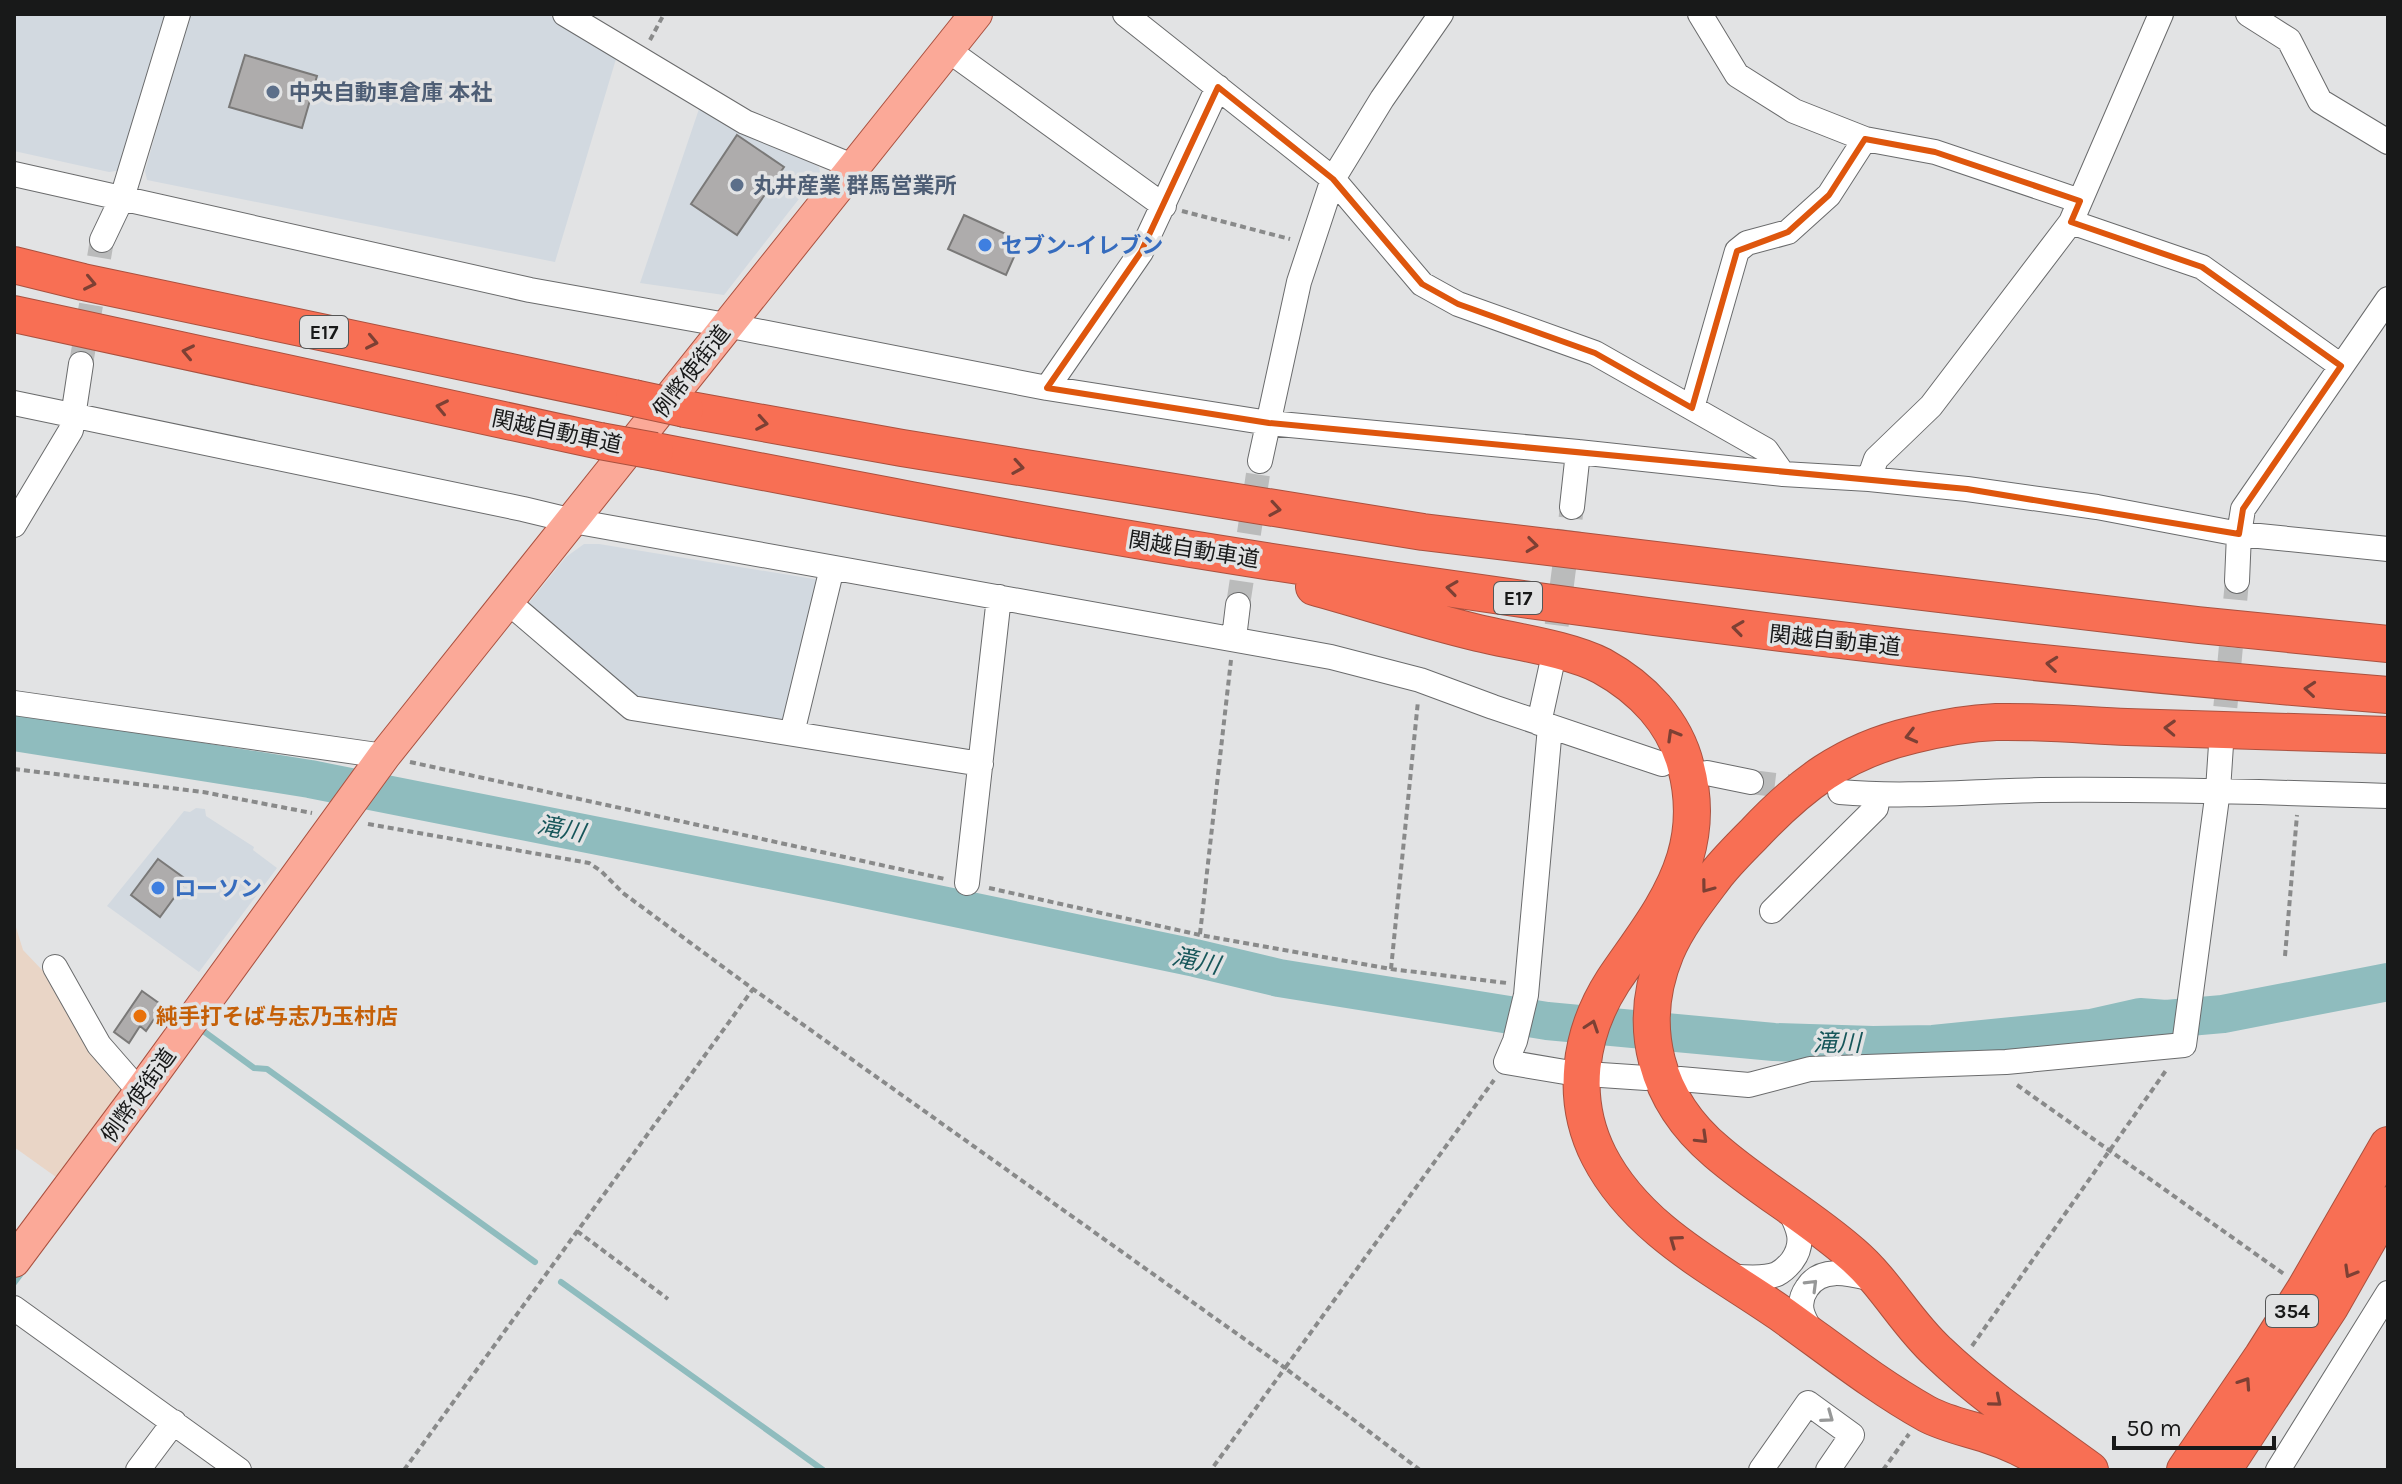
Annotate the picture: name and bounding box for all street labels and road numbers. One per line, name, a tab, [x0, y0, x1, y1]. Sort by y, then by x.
road number: E17	[300, 316, 348, 348]
street label: 例幣使街道	[648, 320, 736, 423]
street label: 関越自動車道	[490, 406, 624, 458]
street label: 関越自動車道	[1127, 527, 1261, 573]
road number: E17	[1494, 582, 1542, 614]
street label: 関越自動車道	[1768, 621, 1902, 661]
street label: 例幣使街道	[96, 1043, 182, 1148]
road number: 354	[2266, 1295, 2318, 1327]

